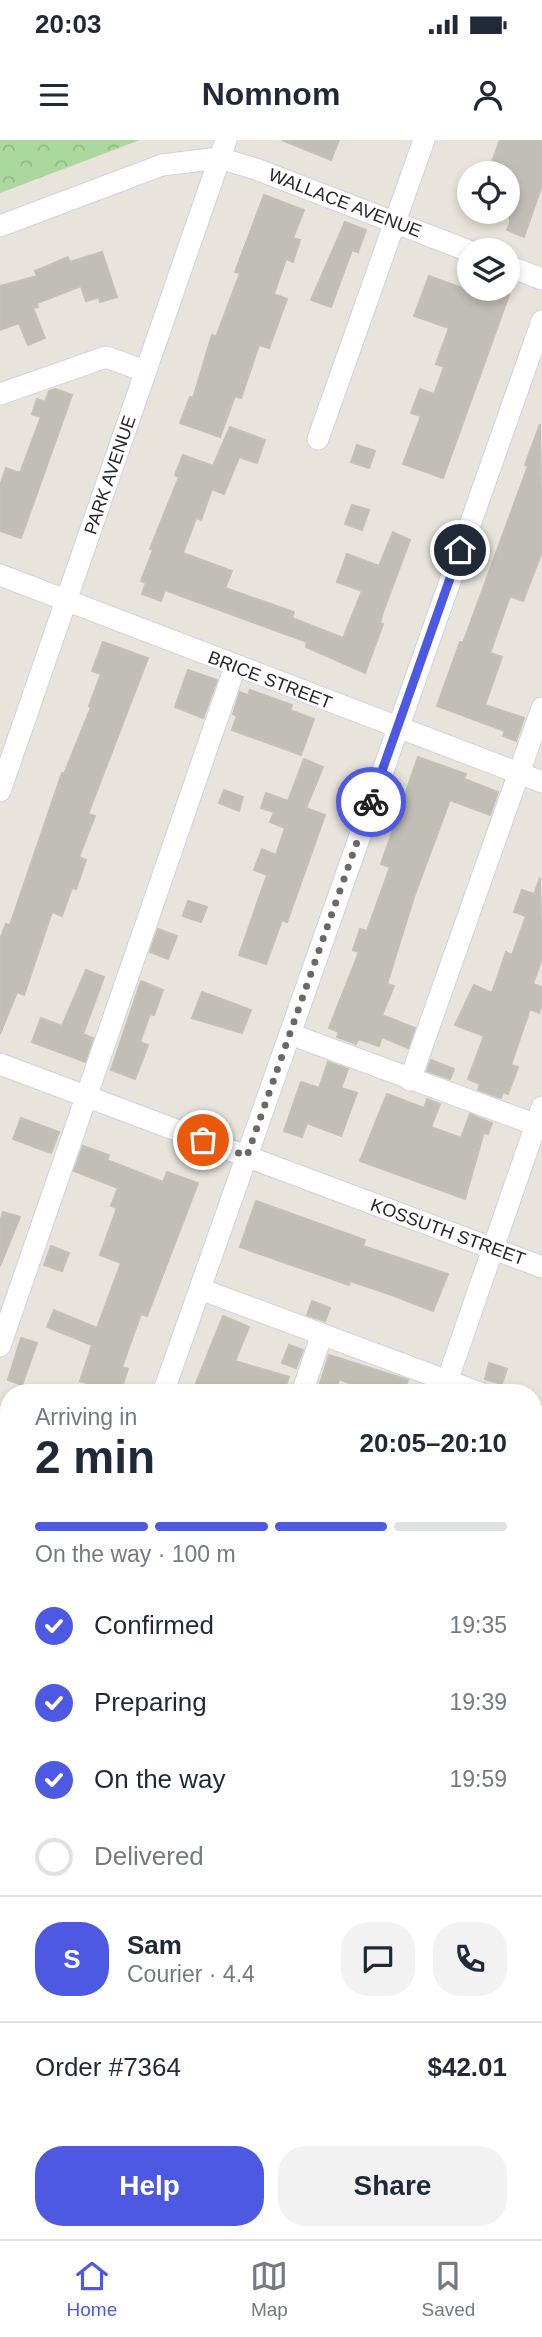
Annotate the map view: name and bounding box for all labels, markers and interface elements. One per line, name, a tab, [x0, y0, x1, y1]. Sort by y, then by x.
text: 20:03	[35, 9, 102, 39]
icon: menu	[35, 76, 73, 114]
text: Nomnom	[202, 76, 340, 112]
icon: person	[469, 76, 507, 114]
map controls	[457, 161, 520, 301]
button: locate	[457, 161, 520, 224]
street label: WALLACE AVENUE	[266, 165, 424, 241]
button: layers	[457, 238, 520, 301]
street label: PARK AVENUE	[80, 413, 140, 537]
pin	[430, 520, 490, 580]
icon: home	[441, 531, 479, 569]
street label: BRICE STREET	[205, 647, 335, 713]
courier	[336, 767, 406, 837]
icon: bike	[352, 783, 390, 821]
pin	[173, 1110, 233, 1170]
icon: bag	[184, 1121, 222, 1159]
street label: KOSSUTH STREET	[368, 1195, 528, 1269]
text: Arriving in	[35, 1404, 137, 1430]
text: 20:05–20:10	[360, 1428, 507, 1458]
text: 2 min	[35, 1431, 155, 1483]
text: On the way · 100 m	[35, 1541, 236, 1567]
icon: check	[35, 1607, 73, 1645]
text: Confirmed	[94, 1610, 214, 1640]
text: 19:35	[449, 1612, 507, 1638]
icon: check	[35, 1684, 73, 1722]
text: Preparing	[94, 1687, 207, 1717]
text: 19:39	[449, 1689, 507, 1715]
icon: check	[35, 1761, 73, 1799]
text: On the way	[94, 1764, 226, 1794]
text: 19:59	[449, 1766, 507, 1792]
text: Delivered	[94, 1841, 204, 1871]
button: chat	[341, 1922, 415, 1996]
button: phone	[433, 1922, 507, 1996]
text: Sam	[127, 1930, 182, 1960]
text: S	[63, 1944, 81, 1974]
text: Courier · 4.4	[127, 1961, 255, 1987]
text: Order #7364	[35, 2052, 181, 2082]
text: $42.01	[427, 2052, 507, 2082]
button: Help	[35, 2146, 264, 2226]
button: Share	[278, 2146, 507, 2226]
tab: Home	[67, 2257, 117, 2321]
tab: Map	[250, 2257, 288, 2321]
tab: Saved	[422, 2257, 475, 2321]

